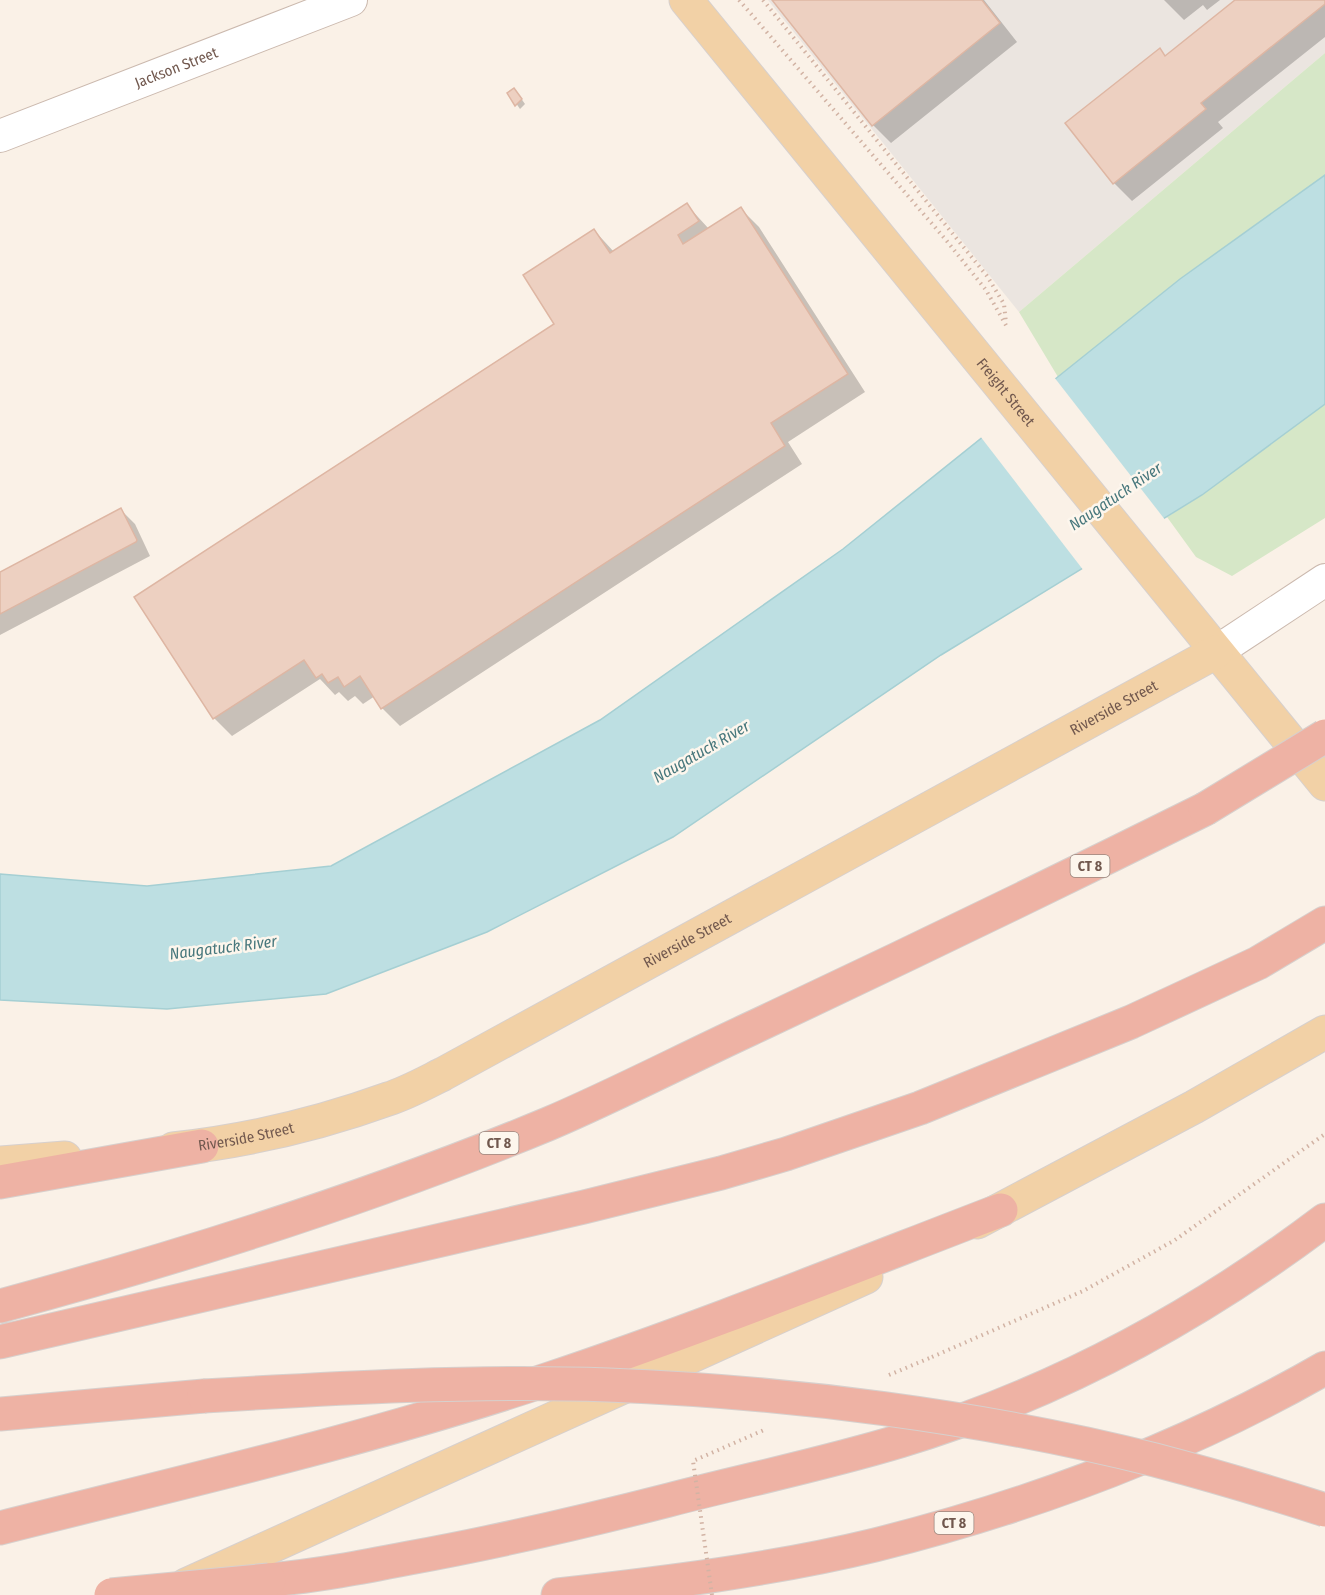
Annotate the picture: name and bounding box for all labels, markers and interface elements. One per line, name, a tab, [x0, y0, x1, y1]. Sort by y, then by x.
street label: Jackson Street	[132, 43, 220, 92]
street label: Freight Street	[973, 355, 1039, 430]
water label: Naugatuck River	[1065, 458, 1166, 534]
street label: Riverside Street	[1067, 677, 1161, 739]
water label: Naugatuck River	[650, 716, 753, 787]
road number: CT 8	[1070, 855, 1110, 877]
street label: Riverside Street	[640, 909, 734, 972]
water label: Naugatuck River	[168, 931, 278, 963]
street label: Riverside Street	[197, 1119, 296, 1155]
road number: CT 8	[480, 1132, 518, 1154]
road number: CT 8	[934, 1512, 974, 1534]

